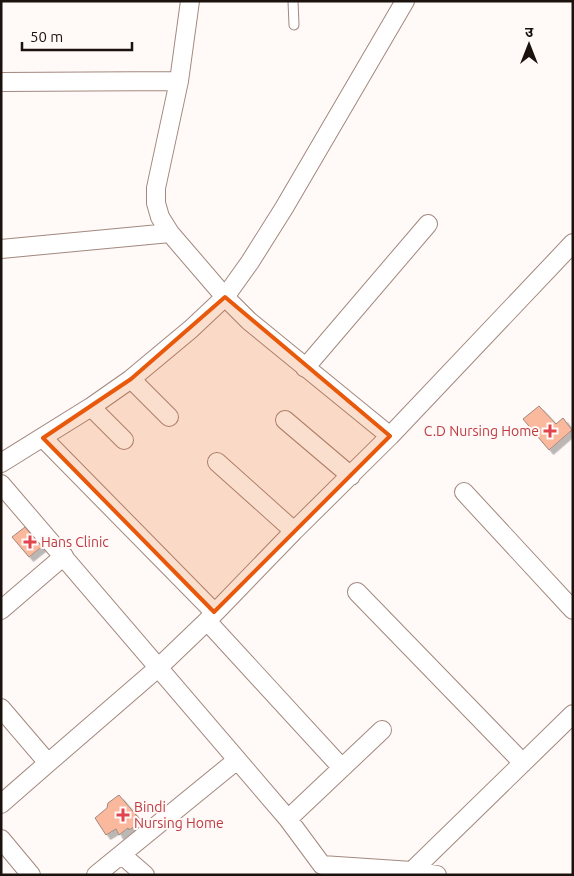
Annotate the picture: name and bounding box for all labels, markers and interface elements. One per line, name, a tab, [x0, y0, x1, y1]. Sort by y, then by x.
scale bar	[22, 20, 132, 52]
north arrow	[504, 20, 554, 70]
text: उ	[525, 24, 534, 40]
text: 50 m	[30, 28, 63, 45]
place label: C.D Nursing Home	[424, 423, 539, 439]
marker: C.D Nursing Home	[543, 424, 557, 438]
place label: Hans Clinic	[41, 534, 109, 550]
marker: Hans Clinic	[23, 535, 37, 549]
place label: Bindi Nursing Home	[134, 799, 224, 831]
marker: Bindi Nursing Home	[116, 808, 130, 822]

